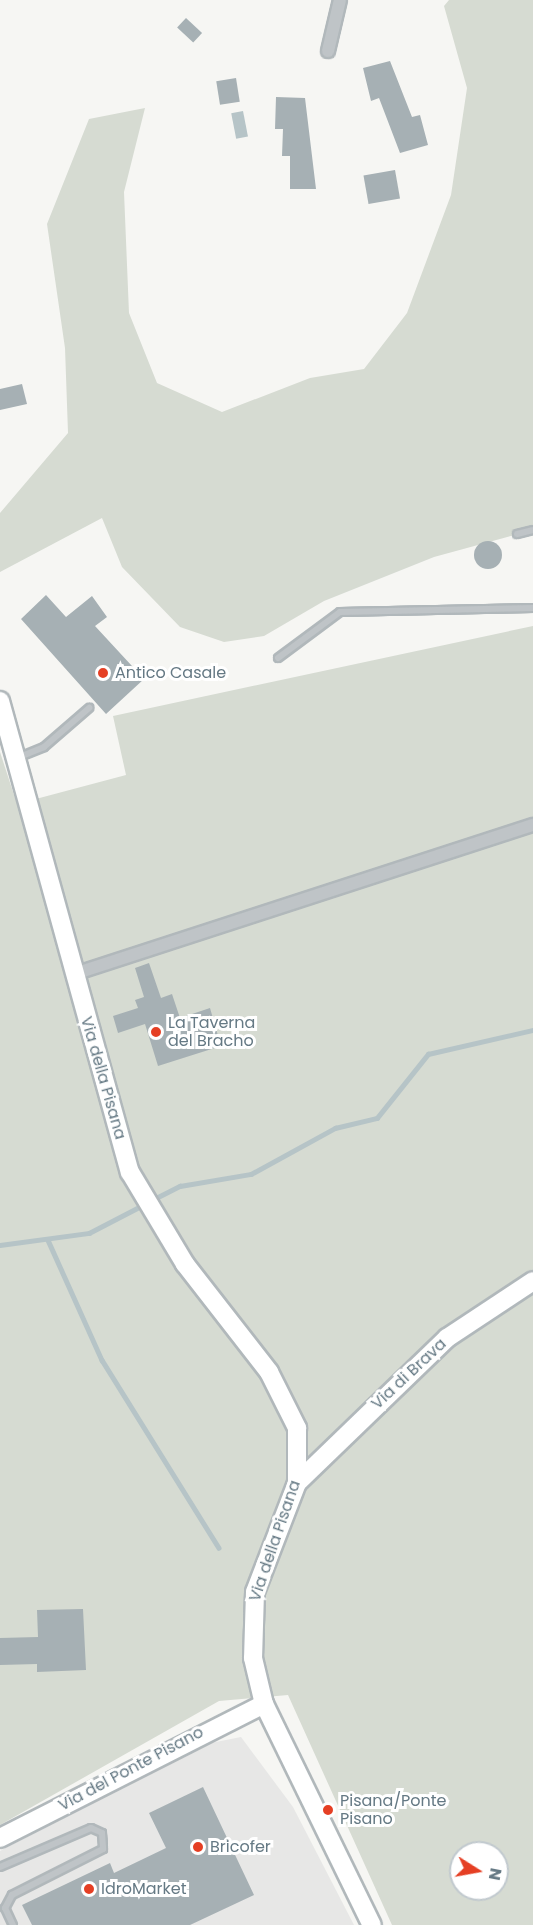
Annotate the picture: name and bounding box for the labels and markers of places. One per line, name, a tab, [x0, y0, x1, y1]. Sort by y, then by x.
place label: Antico Casale	[115, 663, 226, 683]
marker: Antico Casale	[96, 666, 110, 680]
place label: La Taverna del Bracho	[168, 1013, 255, 1051]
marker: La Taverna del Bracho	[149, 1025, 163, 1039]
place label: Pisana/Ponte Pisano	[340, 1791, 447, 1829]
marker: Pisana/Ponte Pisano	[321, 1803, 335, 1817]
place label: Bricofer	[210, 1837, 271, 1857]
marker: Bricofer	[191, 1840, 205, 1854]
place label: IdroMarket	[101, 1879, 187, 1899]
marker: IdroMarket	[82, 1882, 96, 1896]

